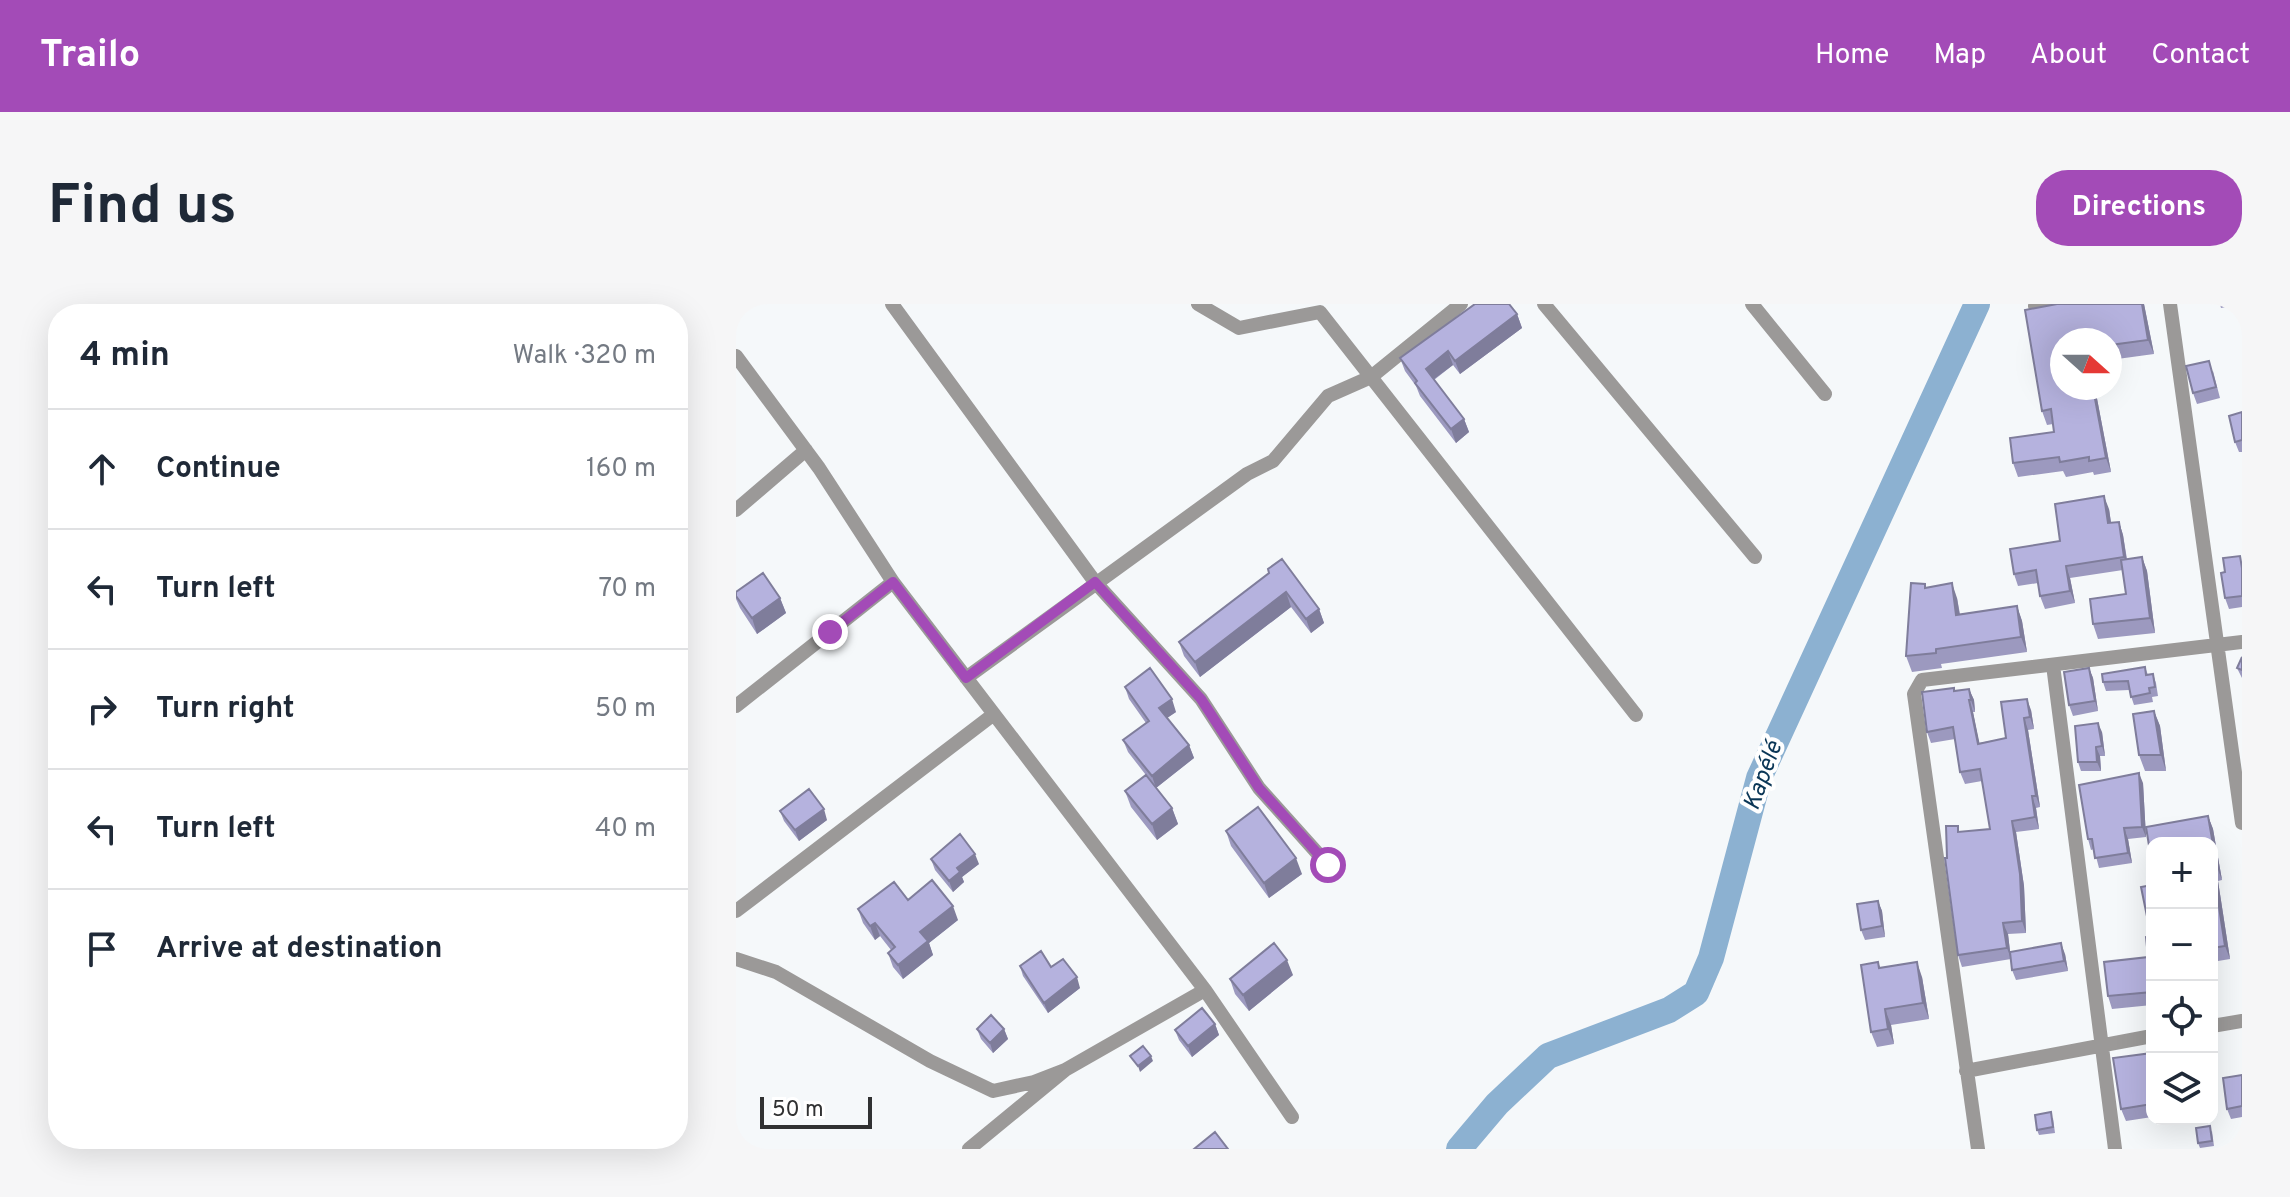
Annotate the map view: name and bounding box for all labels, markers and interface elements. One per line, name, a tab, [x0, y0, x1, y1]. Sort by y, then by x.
text: Trailo	[40, 32, 140, 81]
text: Home	[1815, 38, 1889, 74]
text: Map	[1933, 38, 1986, 74]
text: About	[2030, 38, 2107, 74]
text: Contact	[2151, 38, 2250, 74]
button: Directions	[2036, 170, 2242, 246]
text: Find us	[48, 173, 237, 243]
north arrow	[2050, 328, 2122, 400]
text: 4 min	[80, 335, 170, 378]
text: Walk · 320 m	[512, 340, 656, 373]
icon: ahead	[80, 447, 124, 491]
text: Continue	[156, 451, 281, 488]
text: 160 m	[586, 453, 656, 486]
icon: left	[80, 567, 124, 611]
text: Turn left	[156, 571, 276, 608]
text: 70 m	[598, 573, 656, 606]
route end	[812, 614, 848, 650]
icon: right	[80, 687, 124, 731]
text: Turn right	[156, 691, 294, 728]
text: 50 m	[595, 693, 656, 726]
water label: Kapélé	[1738, 736, 1791, 815]
icon: left	[80, 807, 124, 851]
text: Turn left	[156, 811, 276, 848]
text: 40 m	[595, 813, 656, 846]
map controls	[2146, 837, 2218, 1125]
button: +	[2146, 837, 2218, 909]
route start	[1310, 847, 1346, 883]
button: −	[2146, 909, 2218, 981]
icon: arrive	[80, 927, 124, 971]
text: Arrive at destination	[156, 931, 442, 968]
button: locate	[2146, 981, 2218, 1053]
button: layers	[2146, 1053, 2218, 1125]
scale bar	[760, 1093, 872, 1129]
text: 50 m	[772, 1097, 824, 1124]

